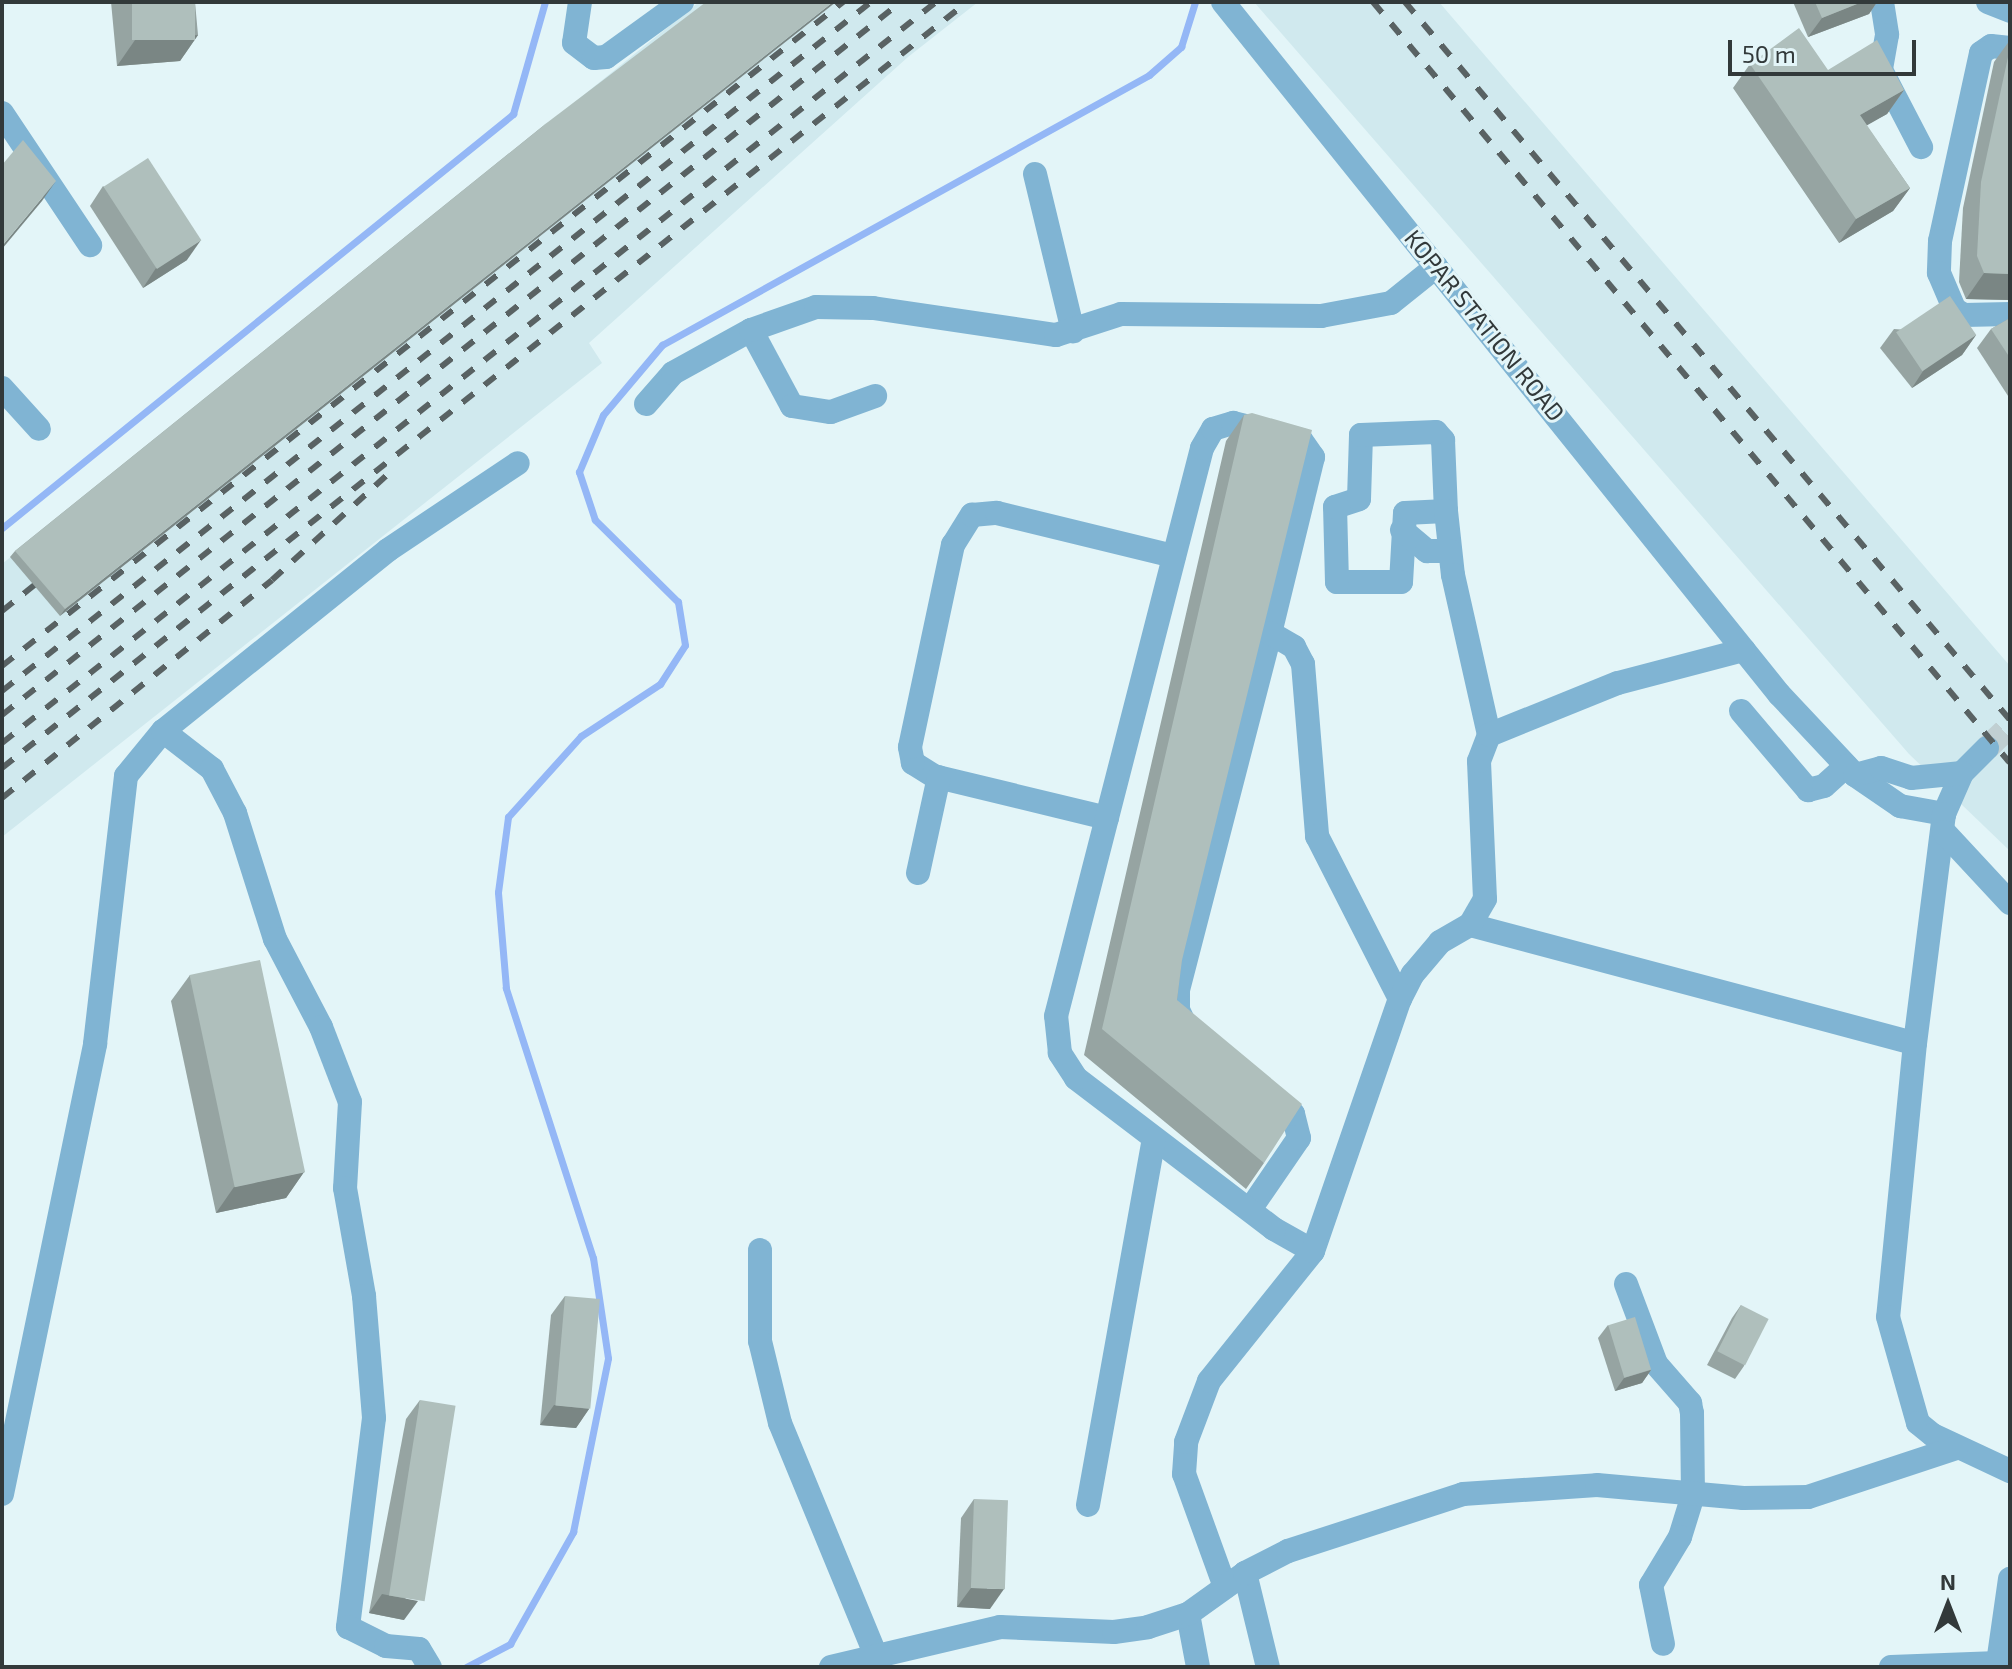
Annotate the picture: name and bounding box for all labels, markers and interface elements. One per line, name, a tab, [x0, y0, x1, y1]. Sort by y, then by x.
scale bar	[1732, 24, 1920, 74]
text: 50 m	[1742, 39, 1796, 68]
street label: KOPAR STATION ROAD	[1399, 224, 1571, 426]
north arrow	[1908, 1565, 1988, 1645]
text: N	[1940, 1568, 1956, 1594]

